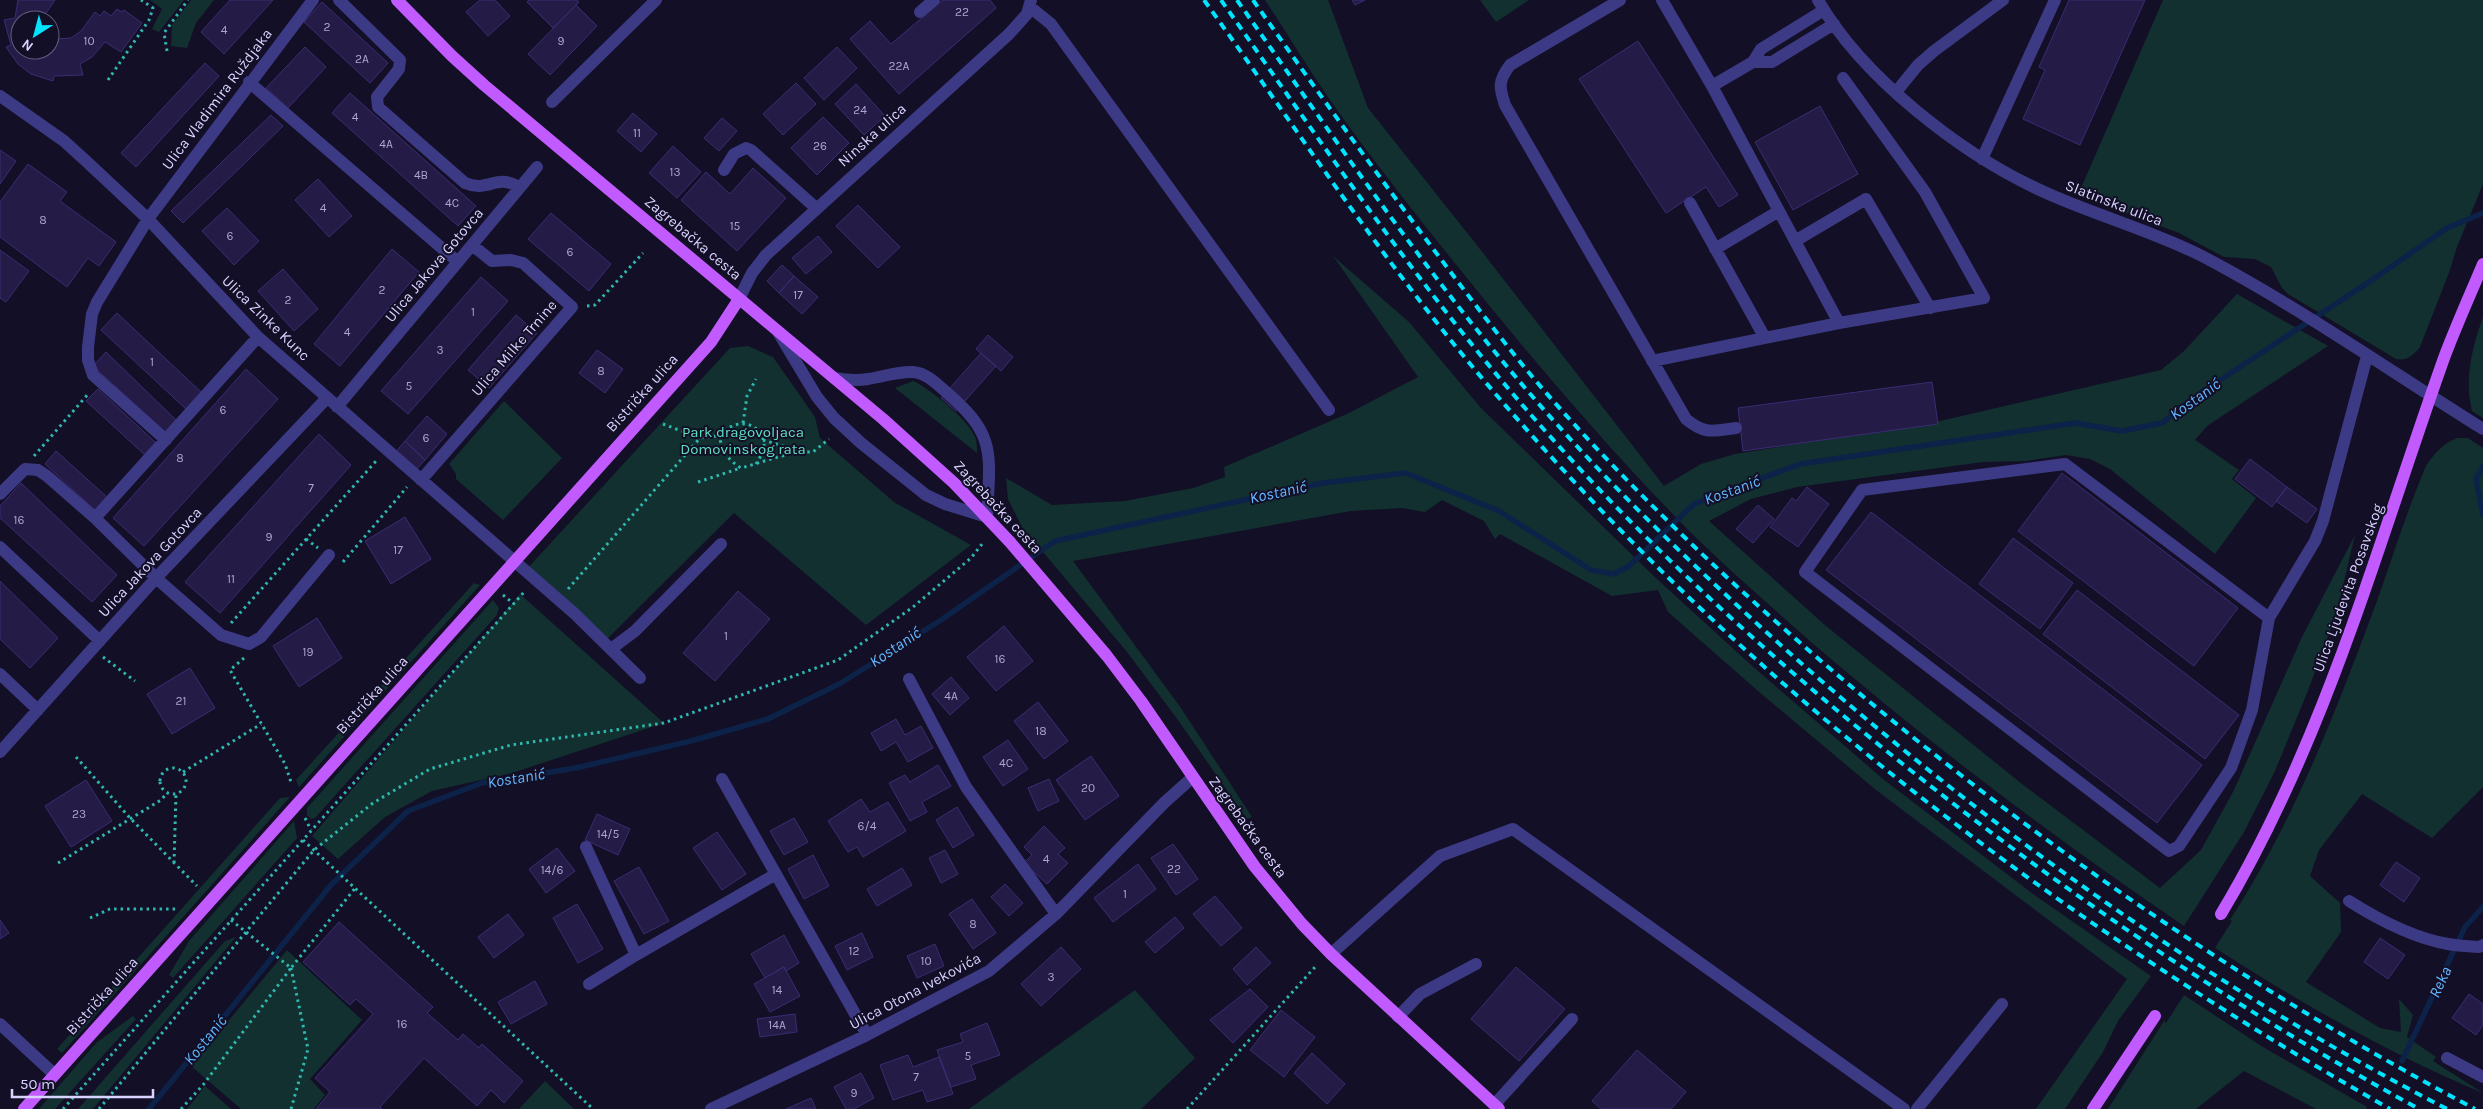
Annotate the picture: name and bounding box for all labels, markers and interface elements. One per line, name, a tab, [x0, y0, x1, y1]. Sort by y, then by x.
house number: 22	[955, 5, 969, 19]
north arrow	[10, 10, 60, 60]
house number: 2	[324, 20, 331, 34]
house number: 4	[221, 23, 228, 37]
street label: Ulica Vladimira Ruždjaka	[158, 25, 276, 173]
house number: 10	[83, 34, 95, 48]
house number: 9	[558, 34, 565, 48]
text: N	[19, 35, 37, 55]
house number: 2A	[355, 52, 369, 66]
house number: 22A	[889, 59, 910, 73]
street label: Ninska ulica	[834, 100, 910, 170]
house number: 24	[853, 103, 867, 117]
house number: 4	[352, 110, 359, 124]
house number: 11	[633, 126, 641, 140]
house number: 4A	[379, 137, 393, 151]
house number: 26	[813, 139, 827, 153]
house number: 13	[669, 165, 681, 179]
house number: 4B	[414, 168, 428, 182]
street label: Slatinska ulica	[2063, 176, 2165, 230]
street label: Zagrebačka cesta	[641, 192, 745, 284]
house number: 4C	[445, 196, 459, 210]
house number: 4	[320, 201, 327, 215]
street label: Ulica Jakova Gotovca	[381, 204, 487, 326]
house number: 8	[39, 213, 47, 227]
house number: 15	[730, 219, 741, 233]
house number: 6	[227, 229, 234, 243]
house number: 6	[567, 245, 574, 259]
street label: Ulica Zinke Kunc	[218, 272, 314, 364]
house number: 2	[379, 283, 386, 297]
house number: 17	[793, 288, 803, 302]
house number: 2	[285, 293, 292, 307]
street label: Ulica Milke Trnine	[467, 296, 561, 400]
house number: 1	[471, 305, 475, 319]
house number: 4	[344, 325, 351, 339]
house number: 3	[436, 343, 444, 357]
street label: Bistrička ulica	[602, 350, 682, 436]
house number: 1	[150, 355, 154, 369]
house number: 8	[597, 364, 605, 378]
water label: Kostanić	[2166, 374, 2225, 424]
house number: 5	[406, 379, 413, 393]
house number: 6	[220, 403, 227, 417]
park label: Park dragovoljaca Domovinskog rata	[680, 423, 806, 458]
house number: 6	[423, 431, 430, 445]
house number: 8	[176, 451, 184, 465]
street label: Zagrebačka cesta	[950, 457, 1046, 557]
water label: Kostanić	[1701, 471, 1763, 509]
water label: Kostanić	[1248, 477, 1309, 507]
house number: 7	[308, 481, 314, 495]
street label: Ulica Ljudevita Posavskog	[2309, 501, 2387, 675]
street label: Ulica Jakova Gotovca	[94, 503, 206, 621]
house number: 16	[14, 513, 25, 527]
house number: 9	[266, 530, 273, 544]
house number: 17	[393, 543, 403, 557]
house number: 11	[227, 572, 235, 586]
water label: Kostanić	[866, 623, 925, 671]
house number: 1	[724, 629, 728, 643]
house number: 19	[303, 645, 313, 659]
street label: Bistrička ulica	[332, 652, 412, 738]
house number: 16	[995, 652, 1006, 666]
house number: 4A	[944, 689, 958, 703]
house number: 21	[176, 694, 186, 708]
house number: 18	[1035, 724, 1047, 738]
house number: 4C	[999, 756, 1013, 770]
water label: Kostanić	[486, 764, 547, 792]
street label: Zagrebačka cesta	[1205, 773, 1291, 881]
house number: 20	[1081, 781, 1095, 795]
house number: 23	[72, 807, 86, 821]
house number: 6/4	[858, 819, 877, 833]
house number: 14/5	[597, 827, 620, 841]
house number: 4	[1043, 852, 1050, 866]
house number: 22	[1167, 862, 1181, 876]
house number: 14/6	[541, 863, 563, 877]
house number: 1	[1123, 887, 1127, 901]
house number: 8	[969, 917, 977, 931]
house number: 12	[849, 944, 860, 958]
street label: Ulica Otona Ivekovića	[846, 949, 984, 1033]
street label: Bistrička ulica	[62, 953, 142, 1039]
house number: 10	[920, 954, 932, 968]
water label: Reka	[2425, 963, 2455, 1001]
house number: 3	[1047, 970, 1055, 984]
house number: 14	[772, 983, 783, 997]
water label: Kostanić	[179, 1011, 231, 1069]
house number: 16	[397, 1017, 408, 1031]
house number: 14A	[768, 1018, 786, 1032]
house number: 5	[965, 1049, 972, 1063]
scale bar	[12, 1066, 154, 1098]
house number: 7	[913, 1070, 919, 1084]
text: 50 m	[20, 1075, 55, 1093]
house number: 9	[851, 1086, 858, 1100]

